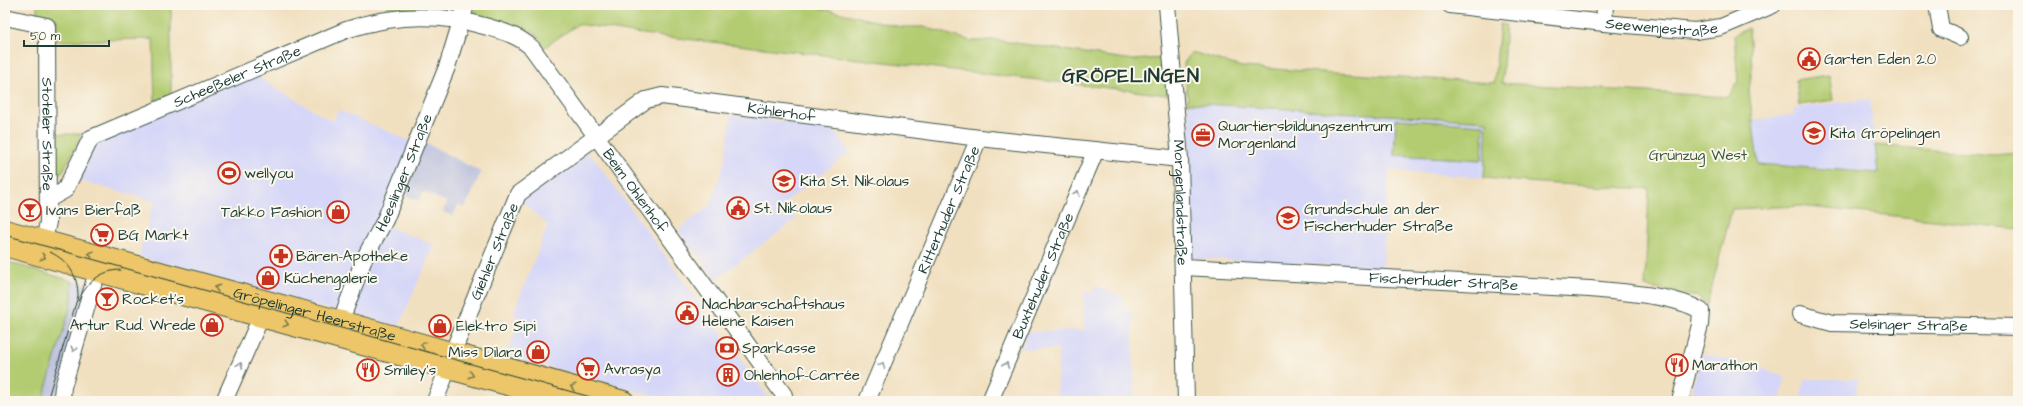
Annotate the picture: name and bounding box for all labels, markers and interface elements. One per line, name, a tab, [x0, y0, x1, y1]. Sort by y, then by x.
street label: Seewenjestraße	[1605, 13, 1719, 42]
scale bar	[24, 22, 109, 48]
text: 50 m	[30, 28, 61, 45]
street label: Scheeßeler Straße	[170, 40, 304, 113]
public building icon: Garten Eden 2.0	[1796, 46, 1822, 72]
place label: Garten Eden 2.0	[1824, 49, 1937, 70]
district label: GRÖPELINGEN	[1062, 63, 1200, 90]
street label: Stoteler Straße	[36, 77, 58, 191]
street label: Köhlerhof	[746, 97, 817, 127]
street label: Heeslinger Straße	[371, 111, 438, 236]
place label: Quartiersbildungszentrum Morgenland	[1218, 116, 1393, 155]
school or university icon: Kita Gröpelingen	[1801, 120, 1827, 146]
office icon: Quartiersbildungszentrum Morgenland	[1190, 122, 1216, 148]
place label: Kita Gröpelingen	[1830, 123, 1941, 145]
street label: Morgenlandstraße	[1167, 139, 1193, 266]
street label: Ritterhuder Straße	[912, 143, 985, 277]
street label: Beim Ohlenhof	[597, 144, 673, 237]
park label: Grünzug West	[1649, 145, 1747, 167]
sports icon: wellyou	[216, 160, 242, 186]
place label: wellyou	[244, 163, 294, 185]
school or university icon: Kita St. Nikolaus	[771, 168, 797, 194]
place label: Kita St. Nikolaus	[800, 171, 910, 192]
one-way arrow	[1073, 190, 1081, 197]
public building icon: St. Nikolaus	[725, 195, 751, 221]
bar icon: Ivans Bierfaß	[17, 197, 43, 223]
place label: St. Nikolaus	[754, 198, 833, 219]
shop icon: Takko Fashion	[325, 199, 351, 225]
place label: Grundschule an der Fischerhuder Straße	[1304, 199, 1453, 237]
place label: Ivans Bierfaß	[46, 200, 141, 221]
street label: Giehler Straße	[465, 200, 524, 303]
place label: Takko Fashion	[221, 202, 322, 223]
school or university icon: Grundschule an der Fischerhuder Straße	[1275, 205, 1301, 231]
street label: Buxtehuder Straße	[1007, 210, 1079, 342]
supermarket icon: BG Markt	[89, 222, 115, 248]
place label: BG Markt	[118, 225, 189, 246]
pharmacy icon: Bären-Apotheke	[268, 243, 294, 269]
place label: Bären-Apotheke	[296, 246, 408, 267]
one-way arrow	[88, 251, 95, 259]
one-way arrow	[39, 252, 46, 260]
shop icon: Küchengalerie	[255, 265, 281, 291]
street label: Fischerhuder Straße	[1369, 267, 1519, 296]
place label: Küchengalerie	[284, 268, 378, 290]
street label: Gröpelinger Heerstraße	[231, 282, 398, 347]
one-way arrow	[214, 284, 221, 293]
bar icon: Rocket's	[94, 286, 120, 312]
place label: Rocket's	[122, 289, 184, 310]
place label: Nachbarschaftshaus Helene Kaisen	[702, 294, 846, 332]
public building icon: Nachbarschaftshaus Helene Kaisen	[674, 300, 700, 326]
shop icon: Artur Rud. Wrede	[199, 312, 225, 338]
shop icon: Elektro Sipi	[427, 313, 453, 339]
street label: Selsinger Straße	[1850, 313, 1968, 337]
place label: Artur Rud. Wrede	[70, 315, 196, 336]
place label: Elektro Sipi	[456, 316, 537, 337]
one-way arrow	[282, 319, 289, 328]
bank icon: Sparkasse	[714, 335, 740, 361]
place label: Sparkasse	[742, 338, 816, 359]
shop icon: Miss Dilara	[525, 339, 551, 365]
one-way arrow	[420, 341, 427, 350]
place label: Miss Dilara	[448, 342, 522, 363]
one-way arrow	[70, 346, 79, 353]
restaurant icon: Marathon	[1664, 352, 1690, 378]
place label: Marathon	[1692, 355, 1758, 376]
supermarket icon: Avrasya	[575, 356, 601, 382]
restaurant icon: Smiley's	[355, 357, 381, 383]
place label: Avrasya	[604, 359, 661, 381]
place label: Smiley's	[384, 360, 437, 382]
one-way arrow	[235, 362, 243, 370]
building icon: Ohlenhof-Carrée	[715, 362, 741, 388]
one-way arrow	[877, 362, 885, 370]
one-way arrow	[1001, 362, 1009, 369]
place label: Ohlenhof-Carrée	[744, 365, 860, 386]
one-way arrow	[467, 370, 474, 379]
one-way arrow	[570, 383, 577, 392]

